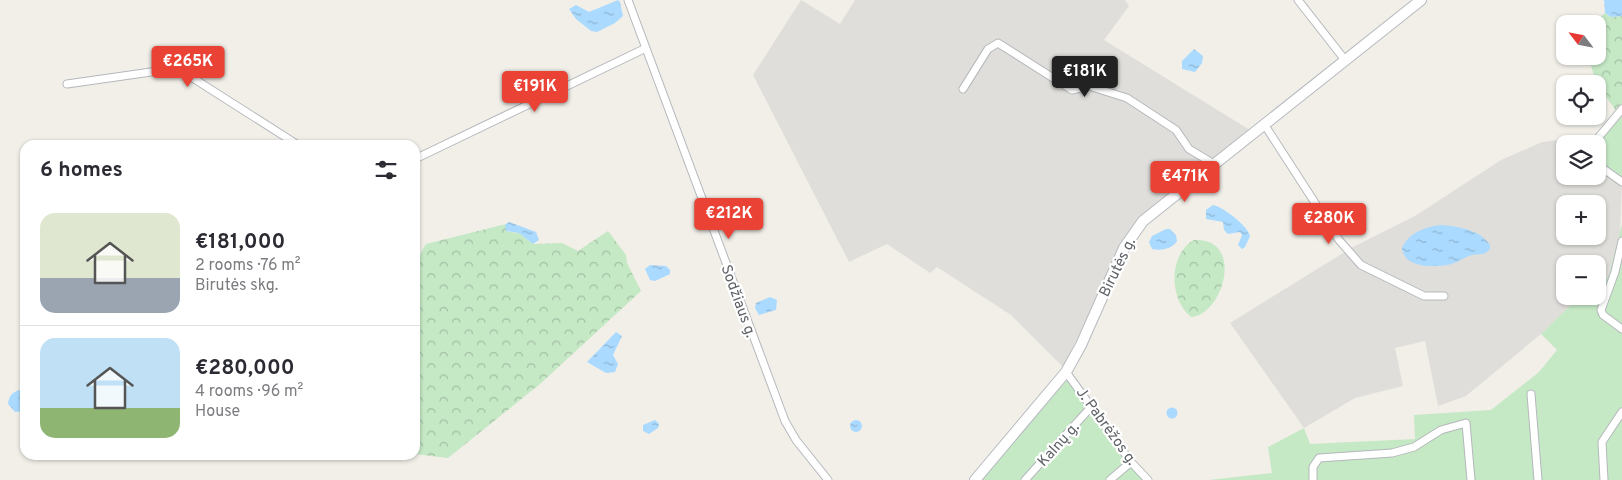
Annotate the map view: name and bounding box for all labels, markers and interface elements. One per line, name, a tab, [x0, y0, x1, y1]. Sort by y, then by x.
north arrow	[1556, 15, 1606, 65]
map controls	[1556, 15, 1606, 305]
pin: €265K	[153, 46, 223, 88]
text: €265K	[163, 52, 213, 72]
pin: €181K	[1050, 56, 1120, 98]
text: €181K	[1063, 62, 1107, 82]
pin: €191K	[500, 70, 570, 113]
button: locate	[1556, 75, 1606, 125]
text: €191K	[513, 77, 557, 97]
button: layers	[1556, 135, 1606, 185]
icon: filters	[372, 156, 400, 184]
text: 6 homes	[40, 157, 123, 184]
pin: €471K	[1150, 160, 1220, 203]
text: €471K	[1161, 167, 1209, 187]
button: +	[1556, 195, 1606, 245]
pin: €212K	[694, 198, 764, 240]
pin: €280K	[1294, 202, 1364, 245]
text: €212K	[705, 204, 753, 224]
text: €280K	[1303, 209, 1355, 229]
text: €181,000	[195, 229, 285, 256]
icon: home	[80, 233, 140, 293]
street label: Birutės g.	[1096, 235, 1141, 300]
button: −	[1556, 255, 1606, 305]
text: 2 rooms · 76 m²	[195, 256, 301, 276]
street label: Sodžiaus g.	[716, 263, 759, 340]
text: Birutės skg.	[195, 276, 278, 296]
text: €280,000	[195, 355, 295, 382]
icon: home	[80, 358, 140, 418]
text: 4 rooms · 96 m²	[195, 382, 303, 402]
street label: J. Pabrėžos g.	[1071, 384, 1140, 470]
text: House	[195, 402, 240, 422]
street label: Kalnų g.	[1034, 419, 1084, 471]

